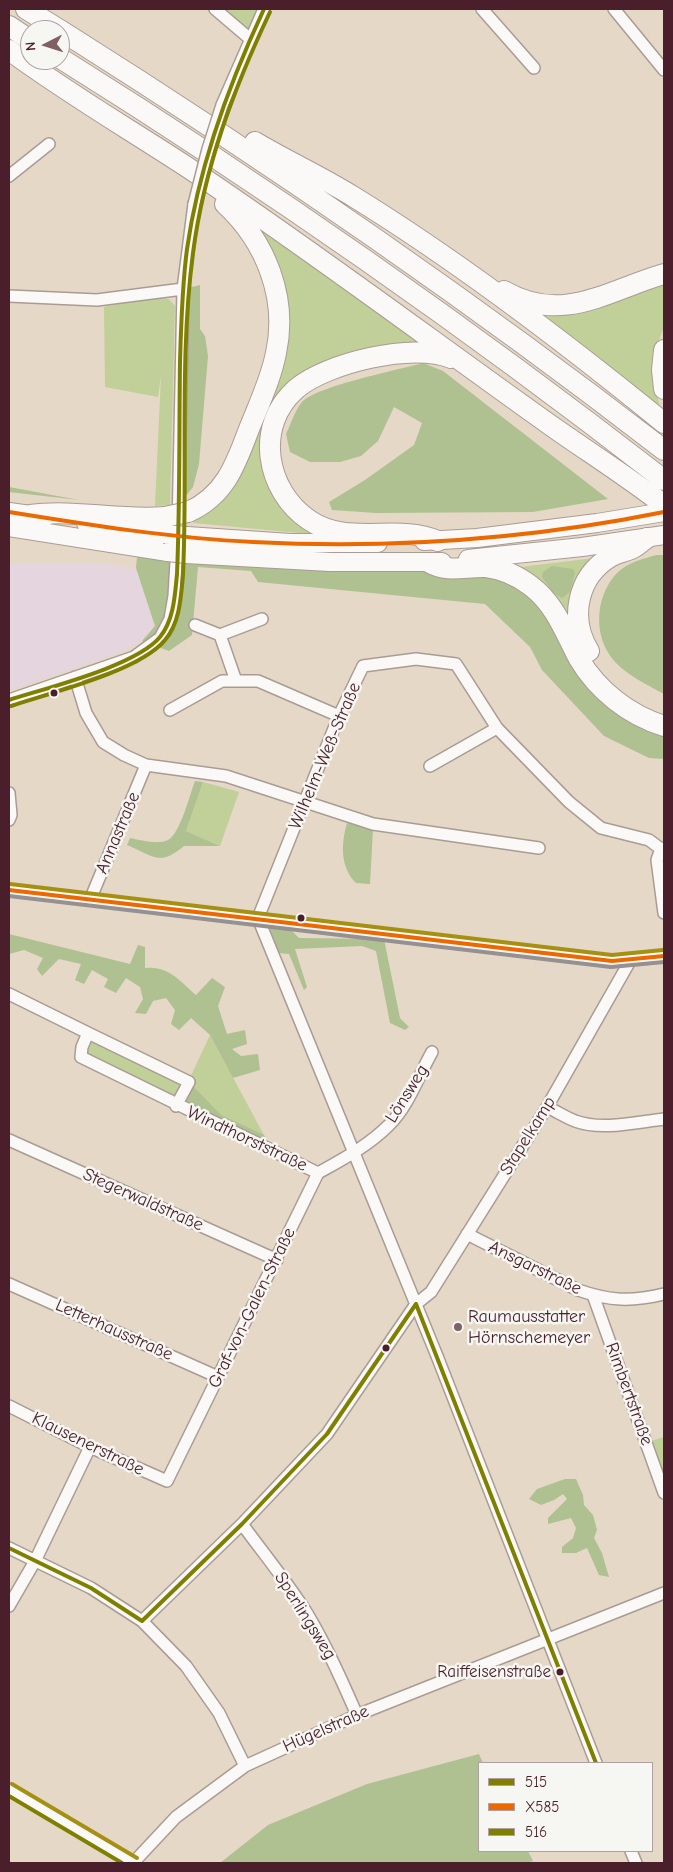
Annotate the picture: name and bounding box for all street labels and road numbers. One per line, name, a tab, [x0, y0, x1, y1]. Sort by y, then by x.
street label: Wilhelm-Weß-Straße	[284, 679, 366, 833]
street label: Annastraße	[91, 789, 145, 877]
street label: Lönsweg	[381, 1061, 433, 1127]
street label: Stapelkamp	[495, 1093, 561, 1179]
street label: Windthorststraße	[183, 1102, 311, 1176]
street label: Stegerwaldstraße	[79, 1164, 207, 1236]
street label: Graf-von-Galen-Straße	[204, 1224, 300, 1392]
street label: Ansgarstraße	[485, 1236, 585, 1300]
street label: Letterhausstraße	[52, 1294, 176, 1366]
street label: Rimbertstraße	[600, 1340, 658, 1448]
street label: Klausenerstraße	[28, 1407, 148, 1481]
street label: Sperlingsweg	[269, 1568, 341, 1664]
street label: Hügelstraße	[280, 1700, 372, 1758]

